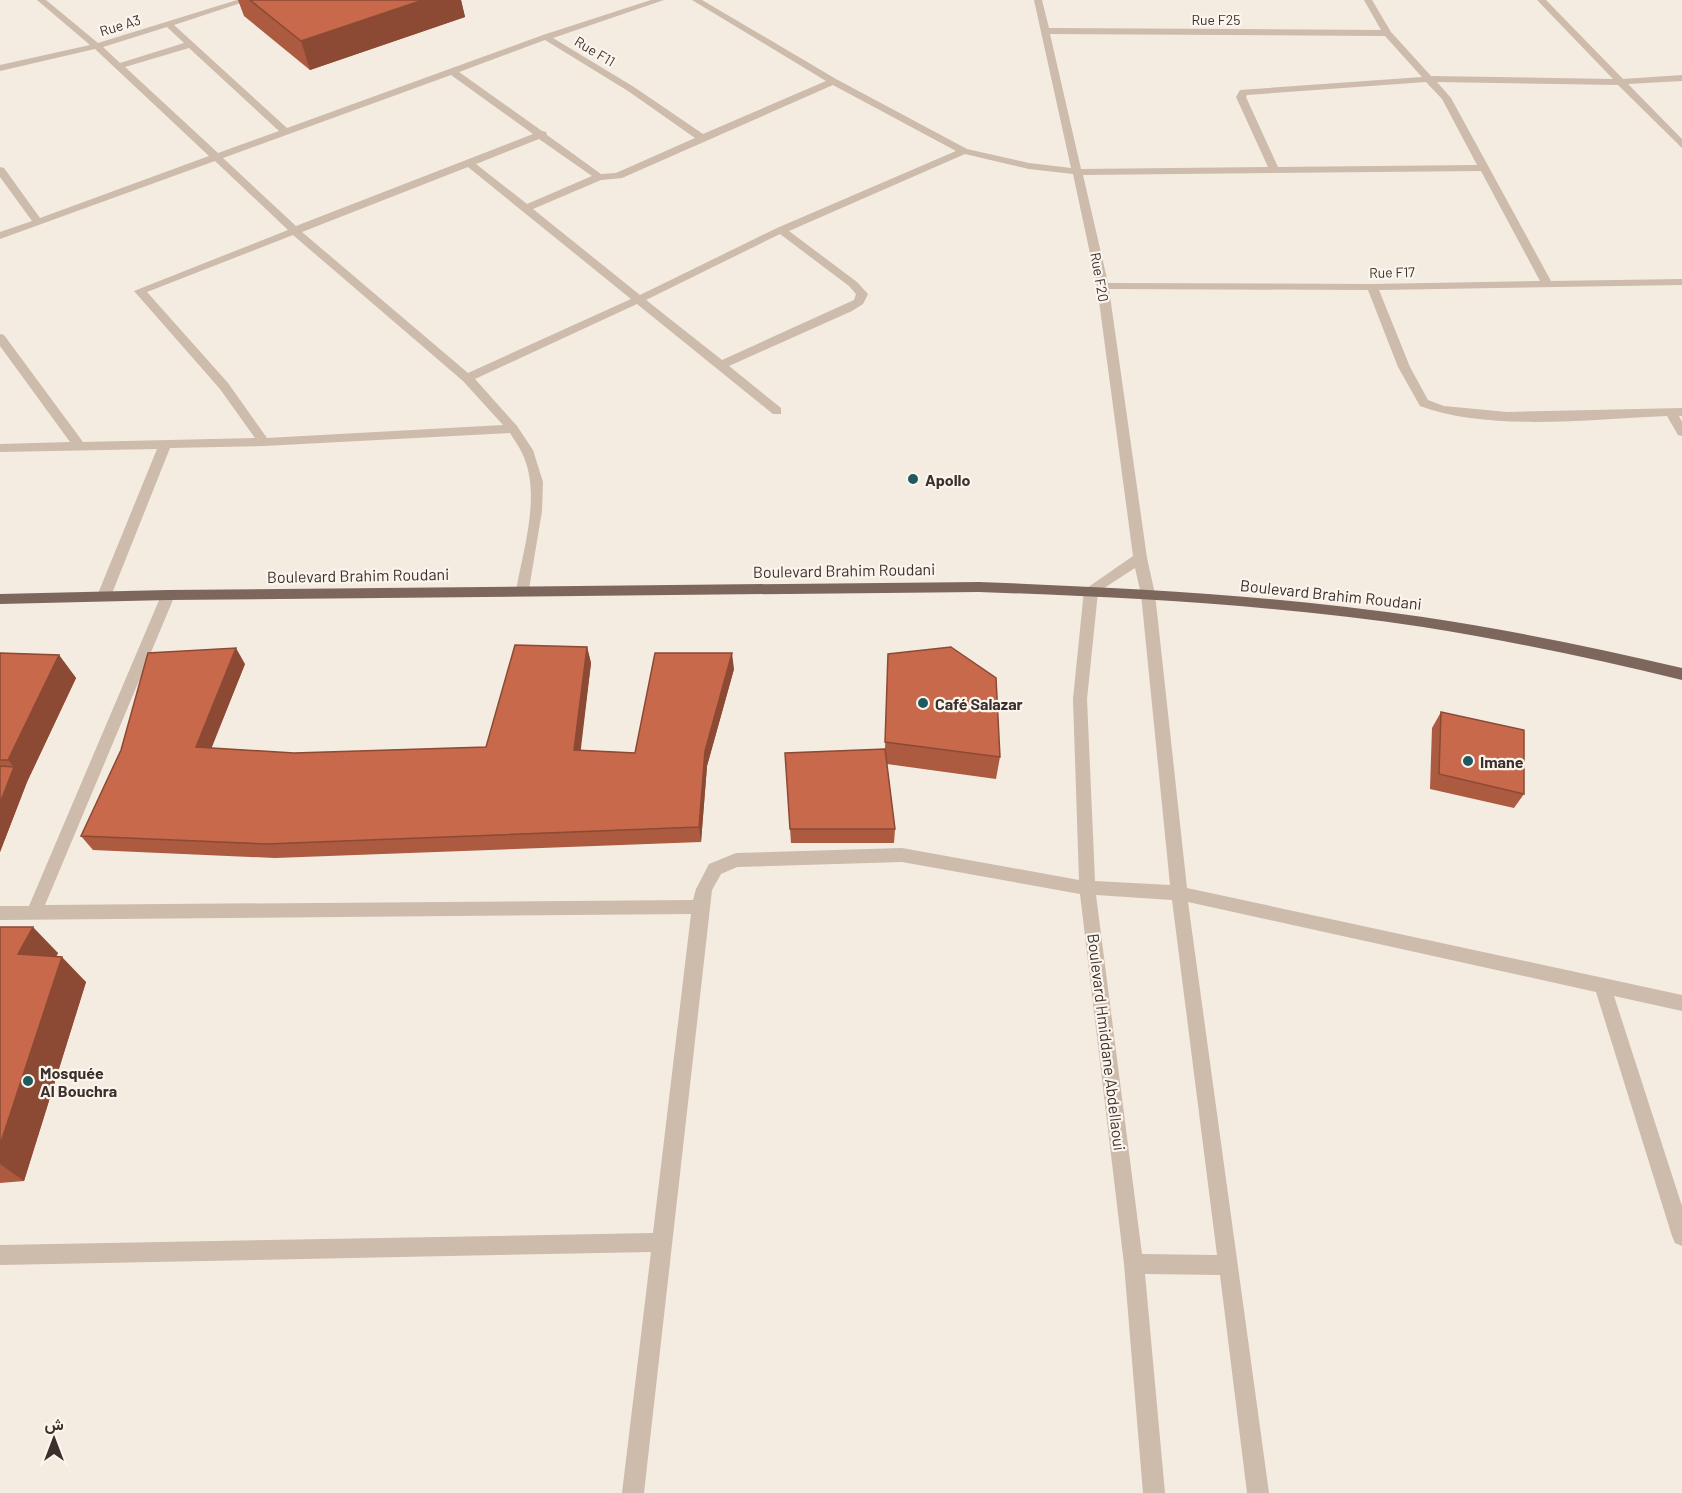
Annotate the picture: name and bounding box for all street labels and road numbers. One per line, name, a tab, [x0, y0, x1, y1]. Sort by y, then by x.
street label: Rue A3	[97, 11, 143, 39]
street label: Rue F25	[1192, 11, 1241, 28]
street label: Rue F11	[572, 32, 618, 70]
street label: Rue F20	[1087, 251, 1113, 303]
street label: Rue F17	[1369, 263, 1415, 281]
street label: Boulevard Brahim Roudani	[753, 559, 935, 581]
street label: Boulevard Brahim Roudani	[267, 564, 449, 586]
street label: Boulevard Brahim Roudani	[1239, 575, 1423, 613]
street label: Boulevard Hmiddane Abdellaoui	[1084, 932, 1130, 1152]

